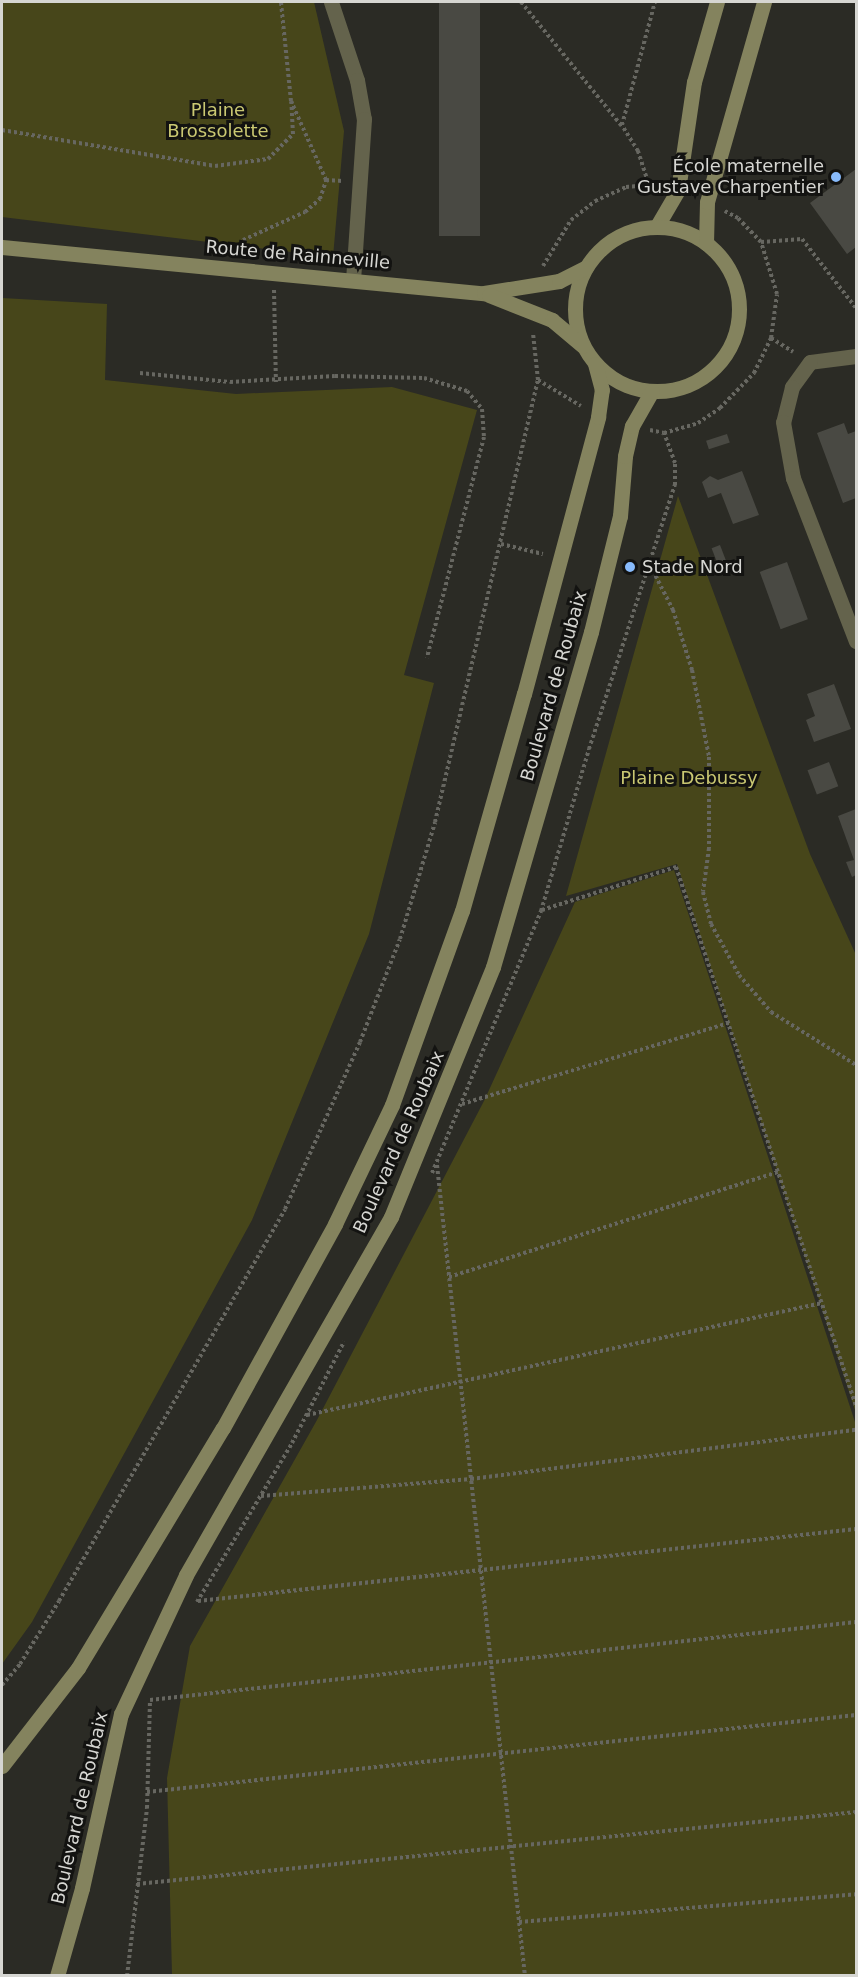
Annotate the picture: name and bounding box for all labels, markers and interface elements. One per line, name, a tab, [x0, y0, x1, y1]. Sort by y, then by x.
park label: Plaine Brossolette	[167, 100, 269, 142]
place label: École maternelle Gustave Charpentier	[637, 156, 824, 198]
marker: École maternelle Gustave Charpentier	[829, 170, 843, 184]
street label: Route de Rainneville	[205, 236, 391, 274]
place label: Stade Nord	[642, 556, 743, 578]
marker: Stade Nord	[623, 560, 637, 574]
street label: Boulevard de Roubaix	[516, 588, 592, 784]
park label: Plaine Debussy	[620, 767, 758, 789]
street label: Boulevard de Roubaix	[349, 1048, 449, 1236]
street label: Boulevard de Roubaix	[47, 1709, 113, 1907]

